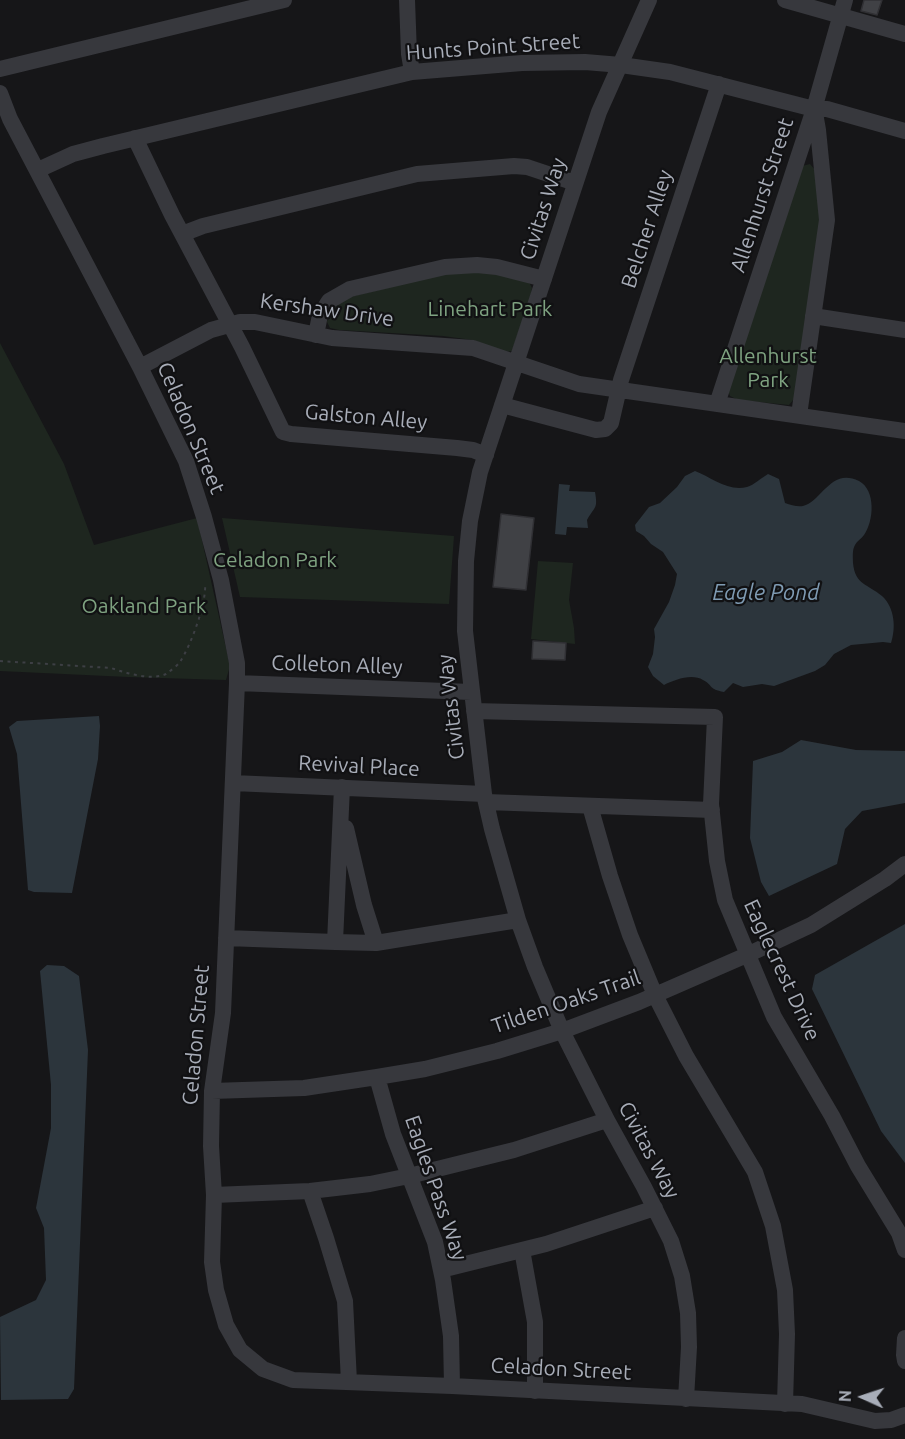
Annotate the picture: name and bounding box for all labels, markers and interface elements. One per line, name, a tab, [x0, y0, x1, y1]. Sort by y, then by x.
street label: Hunts Point Street	[405, 28, 581, 66]
street label: Allenhurst Street	[725, 115, 799, 275]
street label: Civitas Way	[515, 155, 571, 263]
street label: Belcher Alley	[616, 167, 678, 291]
street label: Kershaw Drive	[259, 288, 395, 332]
park label: Linehart Park	[428, 296, 552, 322]
park label: Allenhurst Park	[719, 343, 817, 393]
street label: Celadon Street	[152, 358, 230, 498]
street label: Galston Alley	[304, 399, 428, 435]
park label: Celadon Park	[213, 547, 337, 573]
water label: Eagle Pond	[712, 580, 820, 606]
park label: Oakland Park	[82, 593, 206, 619]
street label: Colleton Alley	[271, 650, 403, 680]
street label: Civitas Way	[432, 653, 470, 761]
street label: Revival Place	[298, 750, 420, 782]
street label: Eaglecrest Drive	[738, 895, 826, 1045]
street label: Celadon Street	[177, 964, 215, 1106]
street label: Tilden Oaks Trail	[488, 965, 644, 1039]
street label: Civitas Way	[613, 1097, 685, 1203]
street label: Eagles Pass Way	[399, 1112, 473, 1264]
street label: Celadon Street	[490, 1353, 632, 1385]
north arrow	[833, 1367, 893, 1427]
text: N	[836, 1390, 854, 1402]

